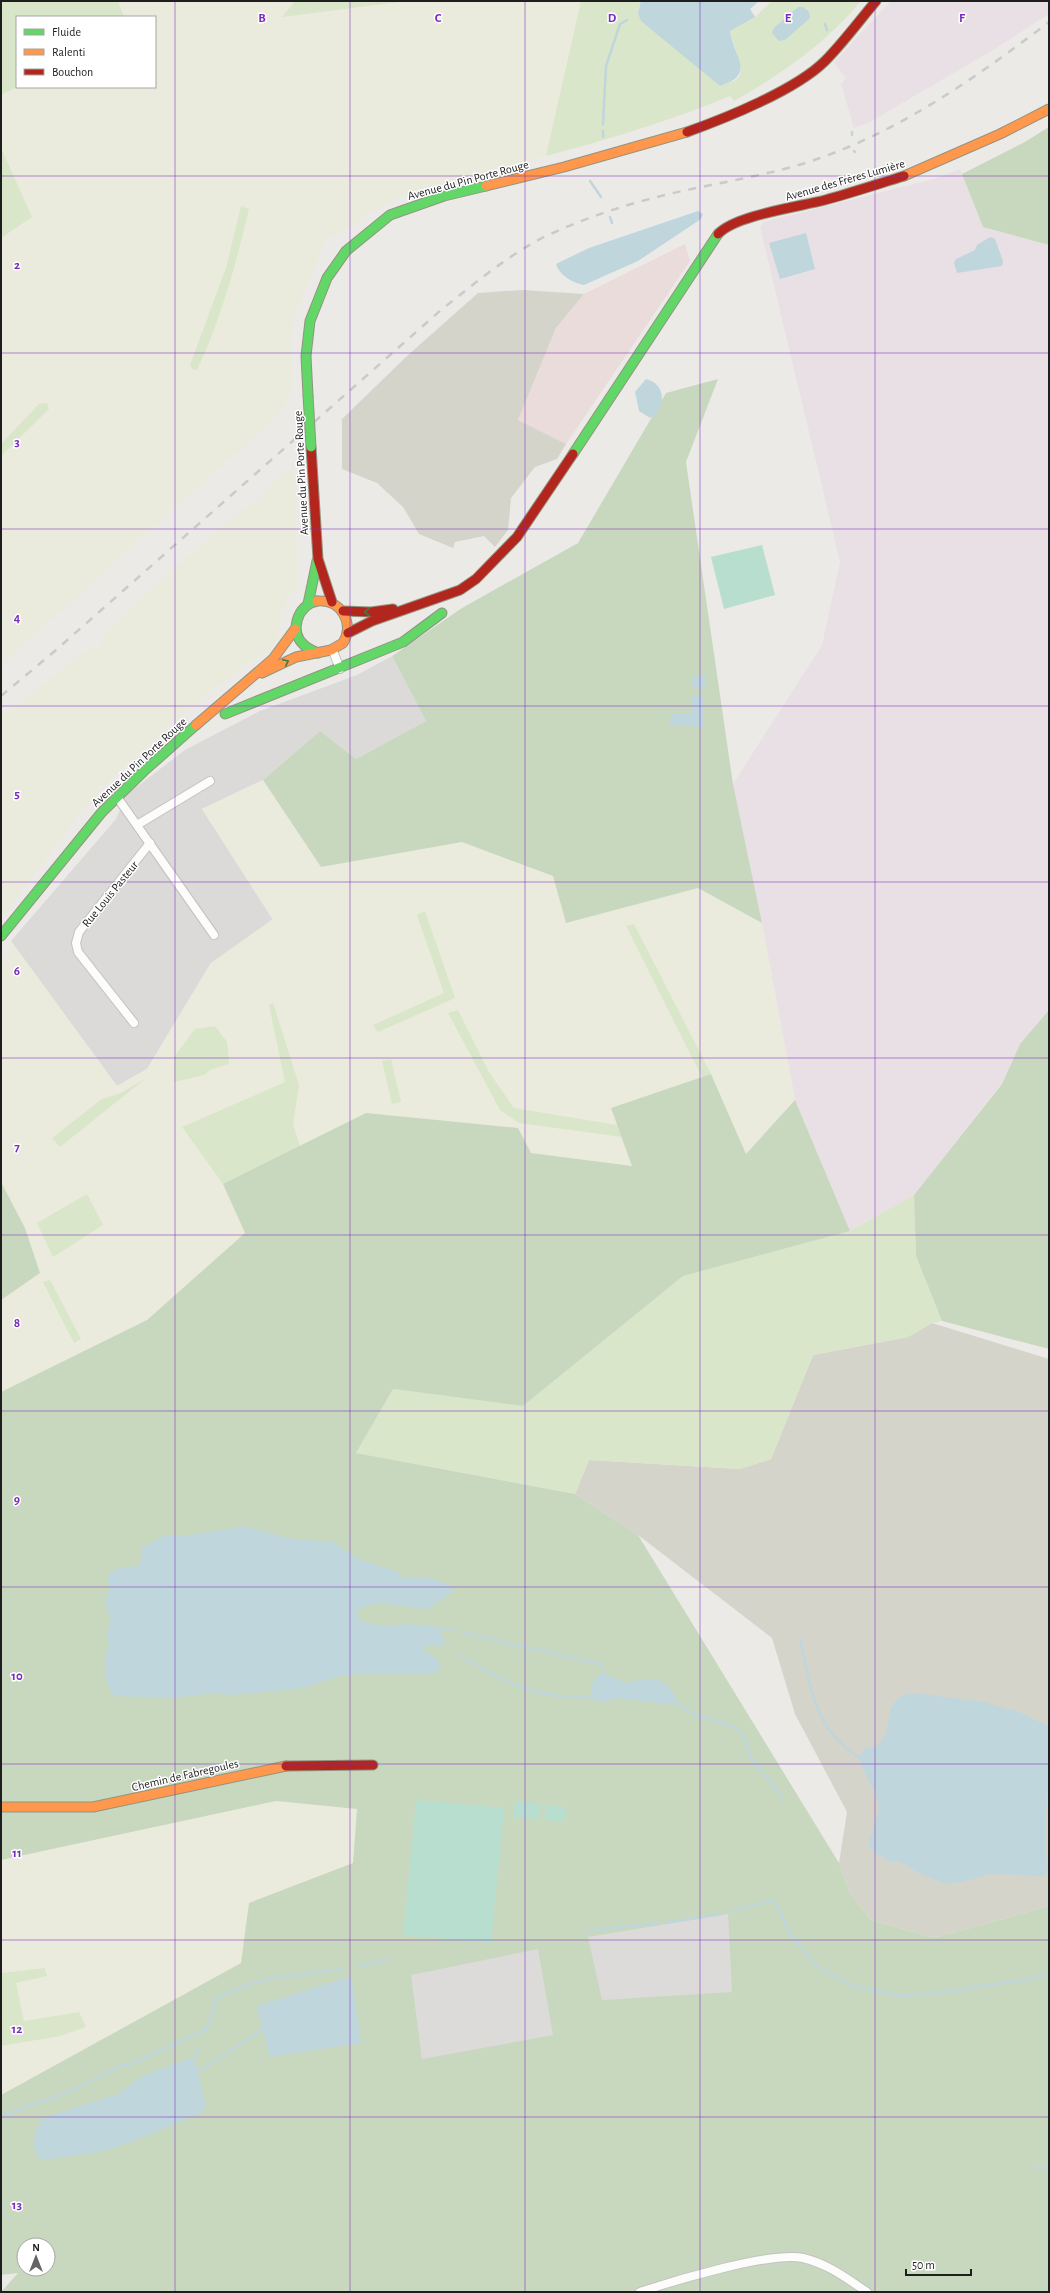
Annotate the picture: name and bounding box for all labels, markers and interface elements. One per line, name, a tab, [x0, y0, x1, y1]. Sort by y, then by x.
text: B	[258, 12, 266, 25]
text: C	[435, 12, 442, 25]
text: D	[608, 12, 617, 25]
text: E	[785, 12, 792, 25]
text: F	[959, 12, 966, 25]
legend	[16, 16, 156, 88]
text: Fluide	[52, 26, 81, 38]
text: Ralenti	[52, 46, 85, 58]
text: Bouchon	[52, 66, 93, 78]
street label: Avenue des Frères Lumière	[784, 157, 906, 203]
street label: Avenue du Pin Porte Rouge	[406, 158, 530, 202]
text: 2	[14, 259, 20, 272]
street label: Avenue du Pin Porte Rouge	[292, 410, 310, 536]
text: 3	[14, 436, 20, 449]
one-way arrow	[364, 608, 370, 616]
text: 4	[14, 612, 21, 625]
one-way arrow	[282, 659, 290, 667]
street label: Avenue du Pin Porte Rouge	[89, 715, 189, 809]
text: 5	[14, 788, 20, 801]
street label: Rue Louis Pasteur	[80, 859, 140, 929]
text: 6	[14, 965, 20, 978]
text: 7	[14, 1141, 20, 1154]
text: 8	[14, 1317, 20, 1330]
text: 9	[14, 1494, 20, 1507]
text: 10	[11, 1670, 23, 1683]
street label: Chemin de Fabregoules	[131, 1757, 239, 1793]
text: 11	[12, 1847, 22, 1860]
text: 12	[12, 2023, 22, 2036]
text: 13	[12, 2199, 23, 2212]
north arrow	[16, 2237, 56, 2277]
text: N	[32, 2242, 40, 2253]
scale bar	[906, 2251, 971, 2277]
text: 50 m	[912, 2259, 935, 2271]

